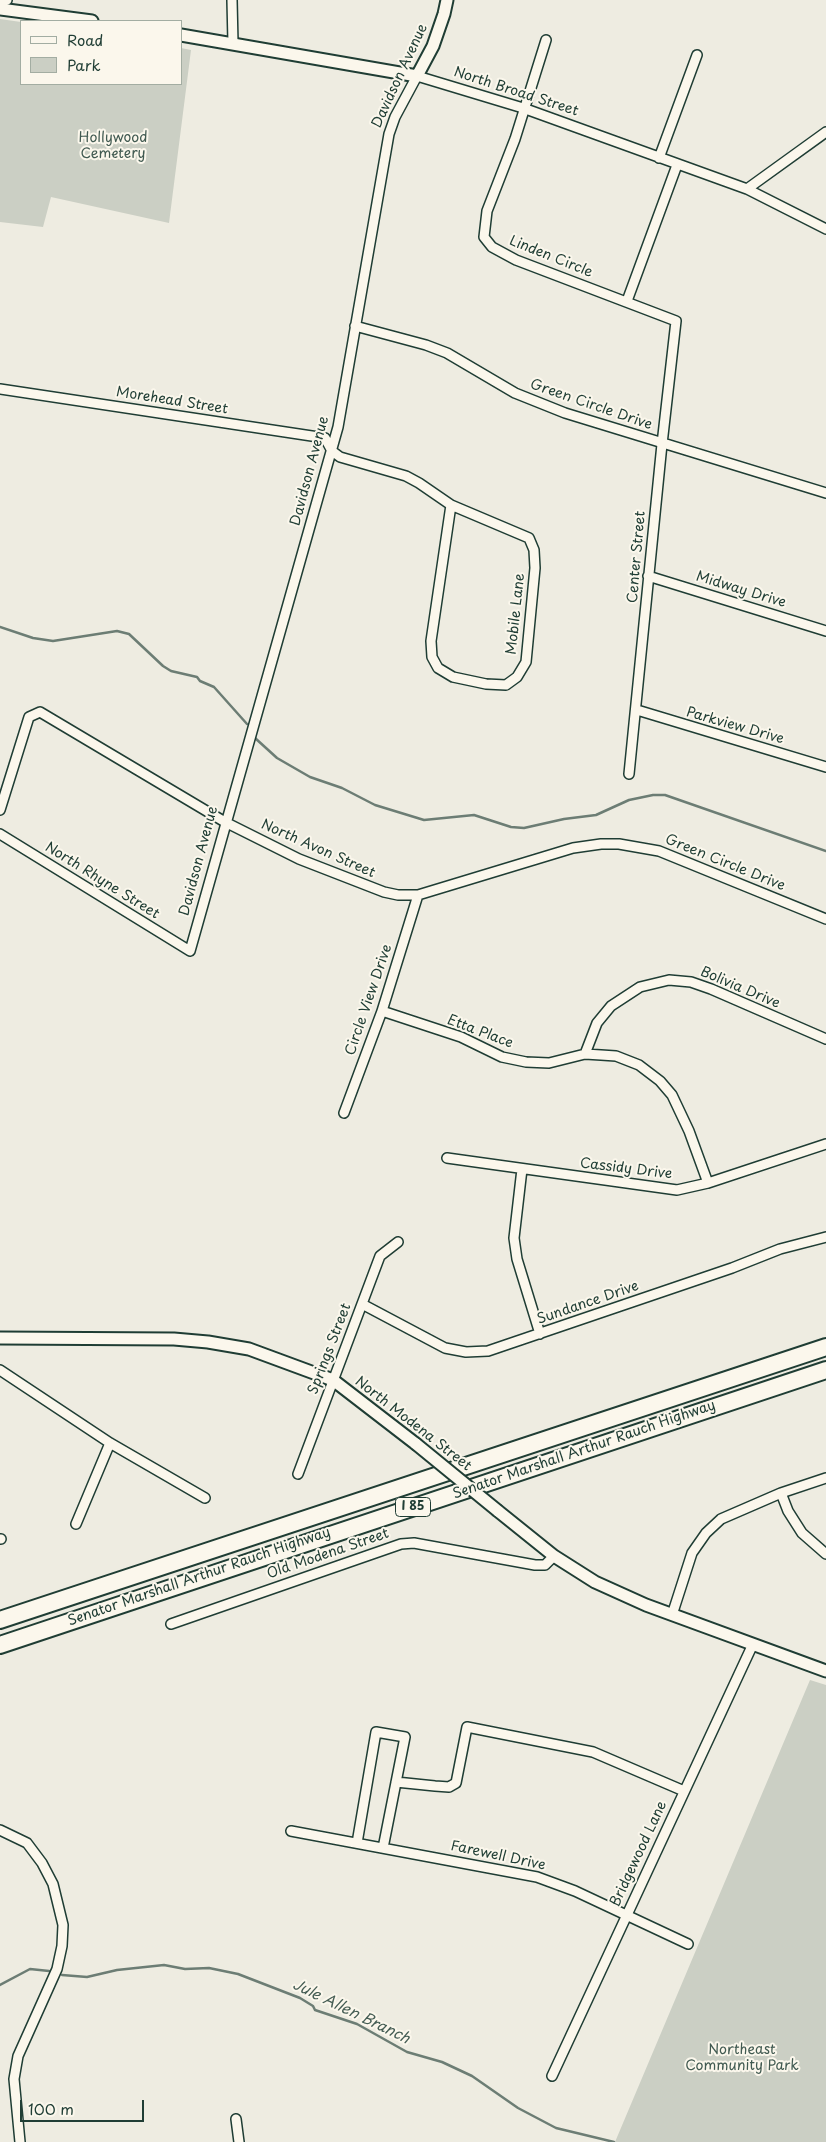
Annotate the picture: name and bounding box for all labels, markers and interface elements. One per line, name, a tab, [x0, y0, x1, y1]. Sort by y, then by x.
legend	[20, 20, 182, 85]
street label: Davidson Avenue	[369, 21, 431, 131]
text: Road	[67, 28, 103, 51]
text: Park	[67, 53, 101, 76]
street label: North Broad Street	[451, 64, 581, 120]
park label: Hollywood Cemetery	[78, 130, 148, 162]
street label: Linden Circle	[507, 233, 595, 281]
street label: Green Circle Drive	[528, 376, 654, 434]
street label: Morehead Street	[115, 384, 229, 418]
street label: Davidson Avenue	[287, 414, 333, 528]
street label: Center Street	[625, 510, 649, 604]
street label: Midway Drive	[694, 568, 788, 612]
street label: Mobile Lane	[503, 572, 529, 656]
street label: Parkview Drive	[684, 704, 786, 748]
street label: Davidson Avenue	[176, 804, 222, 918]
street label: North Avon Street	[258, 816, 378, 882]
street label: Green Circle Drive	[663, 831, 787, 895]
street label: North Rhyne Street	[42, 839, 162, 923]
street label: Circle View Drive	[342, 942, 396, 1058]
street label: Bolivia Drive	[698, 964, 782, 1012]
street label: Etta Place	[445, 1012, 515, 1052]
street label: Cassidy Drive	[579, 1155, 673, 1183]
street label: Sundance Drive	[535, 1278, 641, 1328]
street label: Springs Street	[305, 1301, 355, 1397]
street label: North Modena Street	[351, 1373, 475, 1475]
street label: Senator Marshall Arthur Rauch Highway	[450, 1397, 718, 1503]
road number: I 85	[396, 1498, 430, 1516]
street label: Senator Marshall Arthur Rauch Highway	[65, 1524, 333, 1630]
street label: Old Modena Street	[265, 1525, 391, 1583]
street label: Bridgewood Lane	[607, 1799, 671, 1909]
street label: Farewell Drive	[449, 1838, 547, 1874]
water label: Jule Allen Branch	[290, 1976, 412, 2048]
park label: Northeast Community Park	[685, 2042, 799, 2074]
scale bar	[22, 2090, 146, 2122]
text: 100 m	[28, 2097, 74, 2120]

